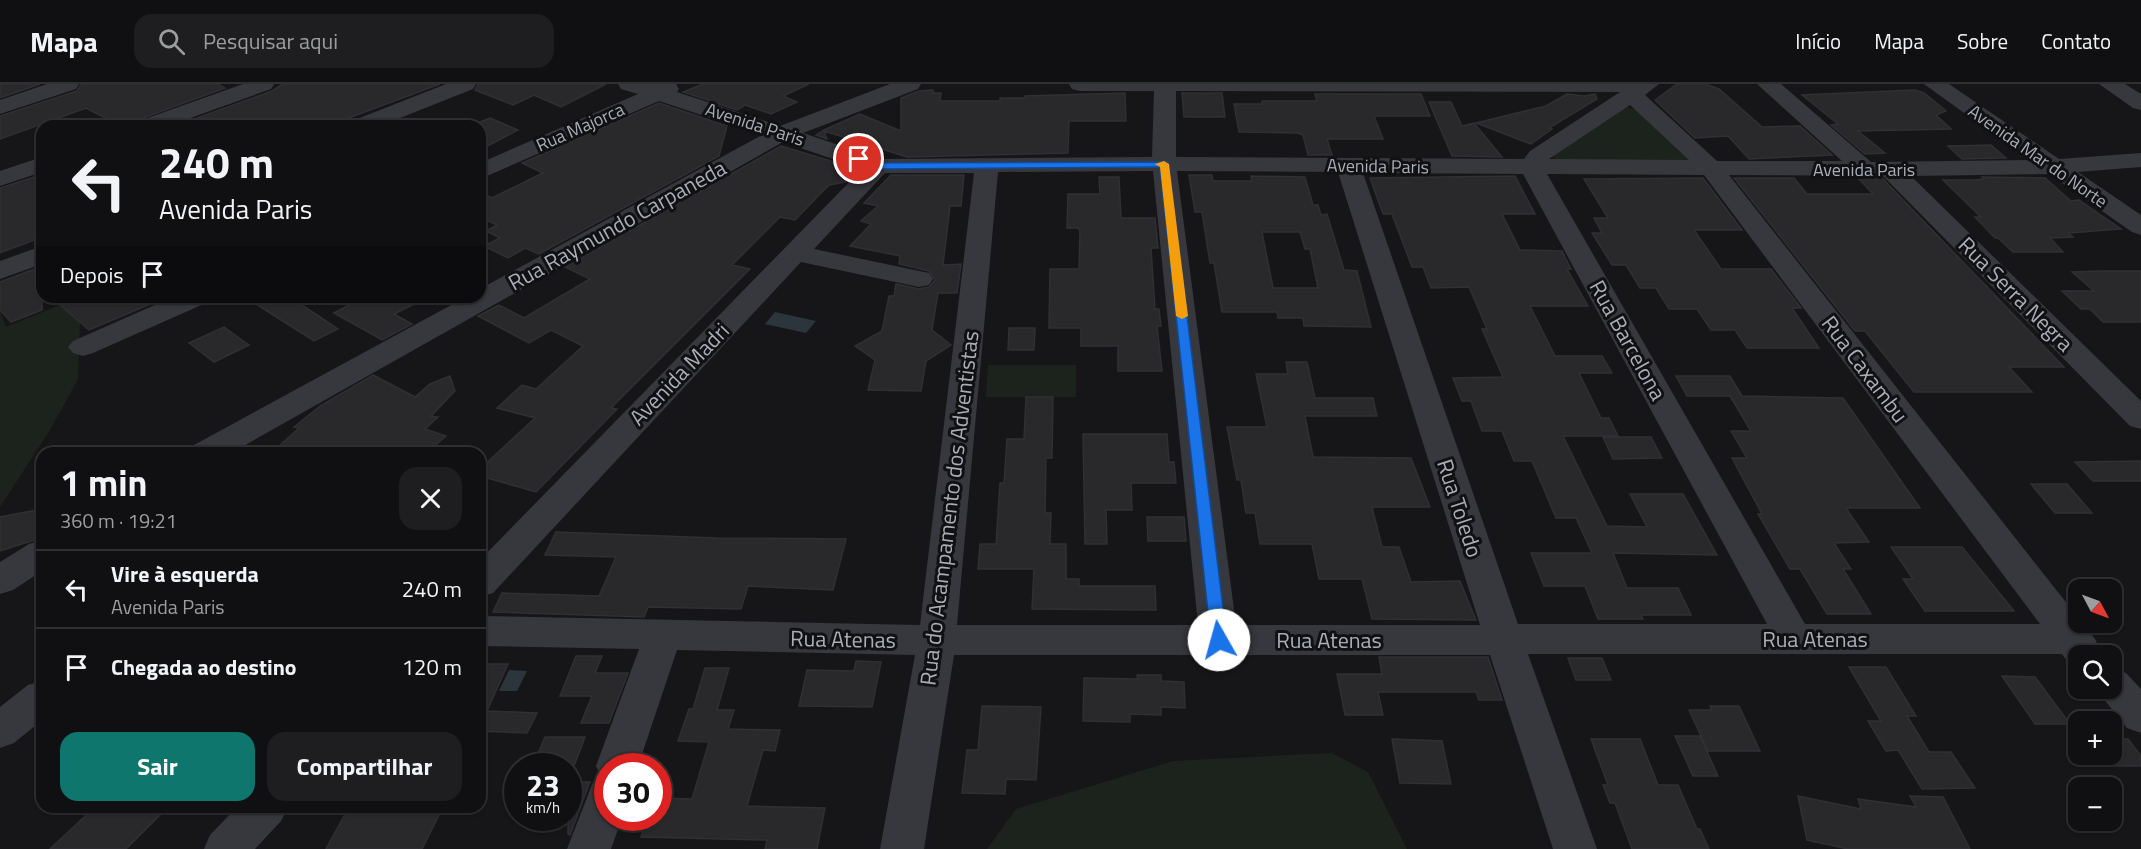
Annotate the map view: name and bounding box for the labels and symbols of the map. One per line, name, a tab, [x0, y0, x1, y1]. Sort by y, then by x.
street label: Avenida Paris	[702, 95, 808, 153]
street label: Rua Majorca	[532, 96, 628, 158]
street label: Avenida Mar do Norte	[1963, 98, 2113, 214]
pin	[833, 133, 884, 184]
street label: Rua Raymundo Carpaneda	[502, 151, 732, 299]
street label: Avenida Paris	[1327, 152, 1429, 180]
street label: Avenida Paris	[1813, 156, 1915, 183]
street label: Rua Serra Negra	[1951, 229, 2081, 359]
street label: Rua Barcelona	[1581, 274, 1675, 406]
street label: Rua Caxambu	[1813, 308, 1917, 430]
street label: Avenida Madri	[621, 315, 737, 433]
street label: Rua do Acampamento dos Adventistas	[910, 329, 988, 687]
street label: Rua Toledo	[1428, 454, 1492, 562]
north arrow	[2068, 579, 2122, 633]
position arrow	[1187, 608, 1251, 672]
street label: Rua Atenas	[790, 621, 896, 657]
street label: Rua Atenas	[1762, 622, 1868, 656]
street label: Rua Atenas	[1276, 623, 1382, 657]
speed limit sign: 30	[594, 753, 672, 831]

